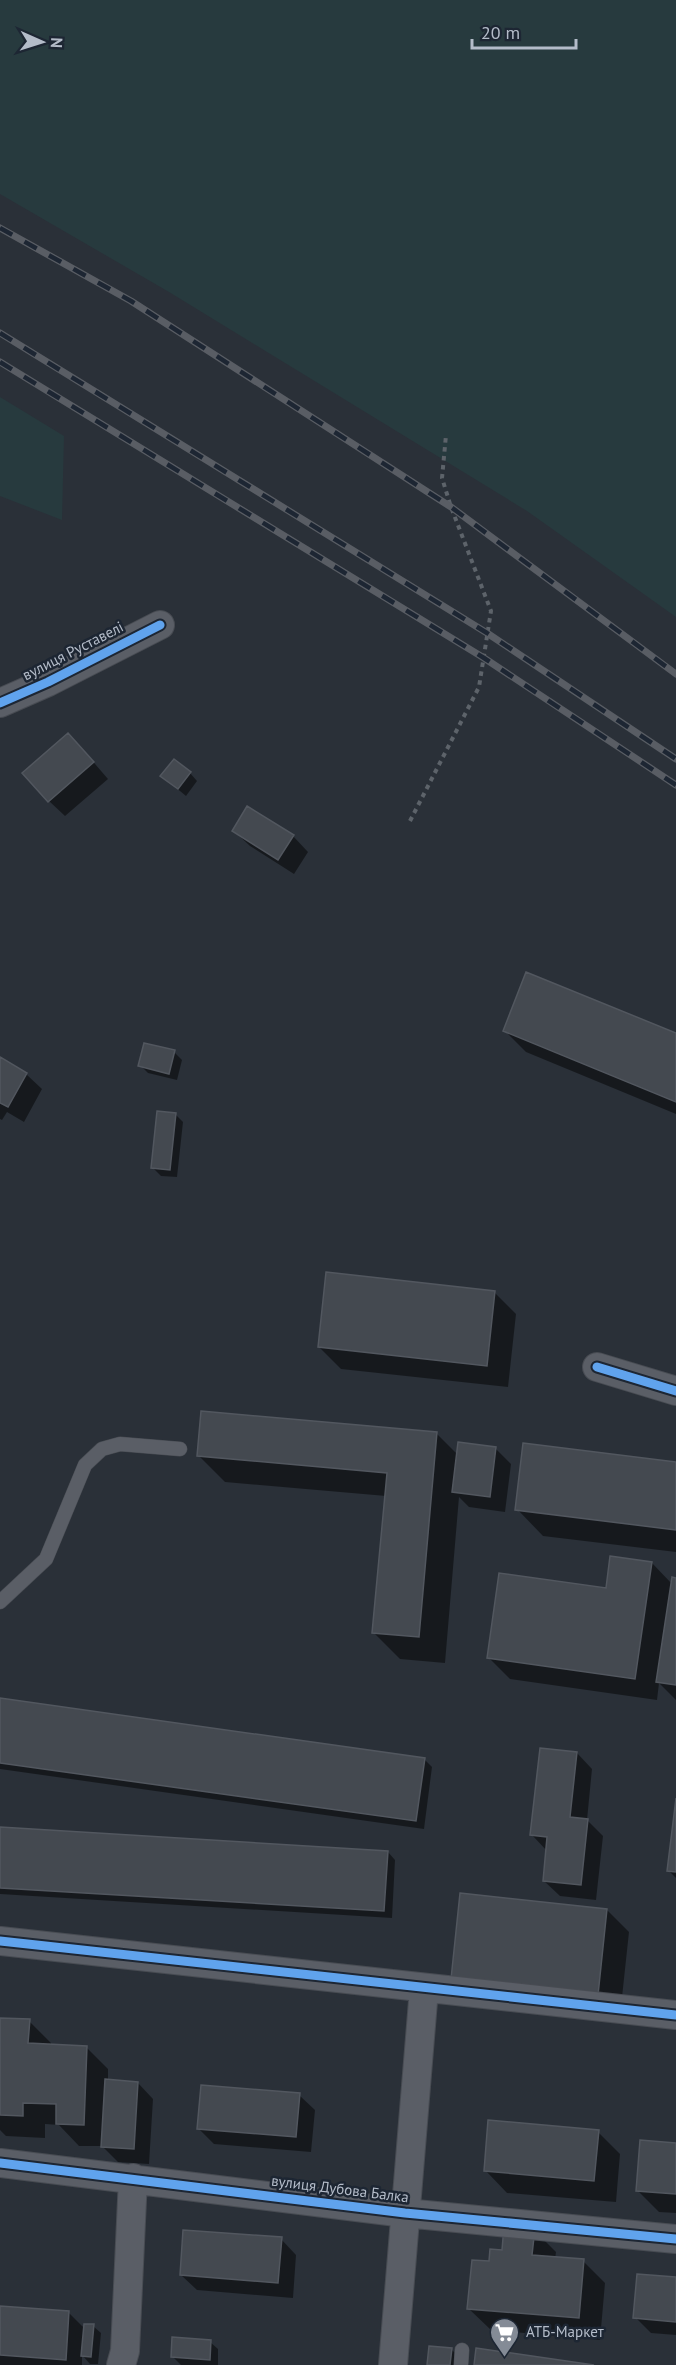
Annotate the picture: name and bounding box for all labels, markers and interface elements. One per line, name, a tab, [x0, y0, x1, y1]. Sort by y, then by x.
north arrow	[12, 12, 72, 72]
scale bar	[472, 12, 576, 50]
text: 20 m	[481, 21, 520, 44]
text: N	[47, 37, 67, 49]
street label: вулиця Руставелі	[19, 617, 127, 684]
street label: вулиця Дубова Балка	[270, 2171, 410, 2206]
supermarket icon: АТБ-Маркет	[489, 2316, 521, 2358]
place label: АТБ-Маркет	[526, 2322, 604, 2341]

